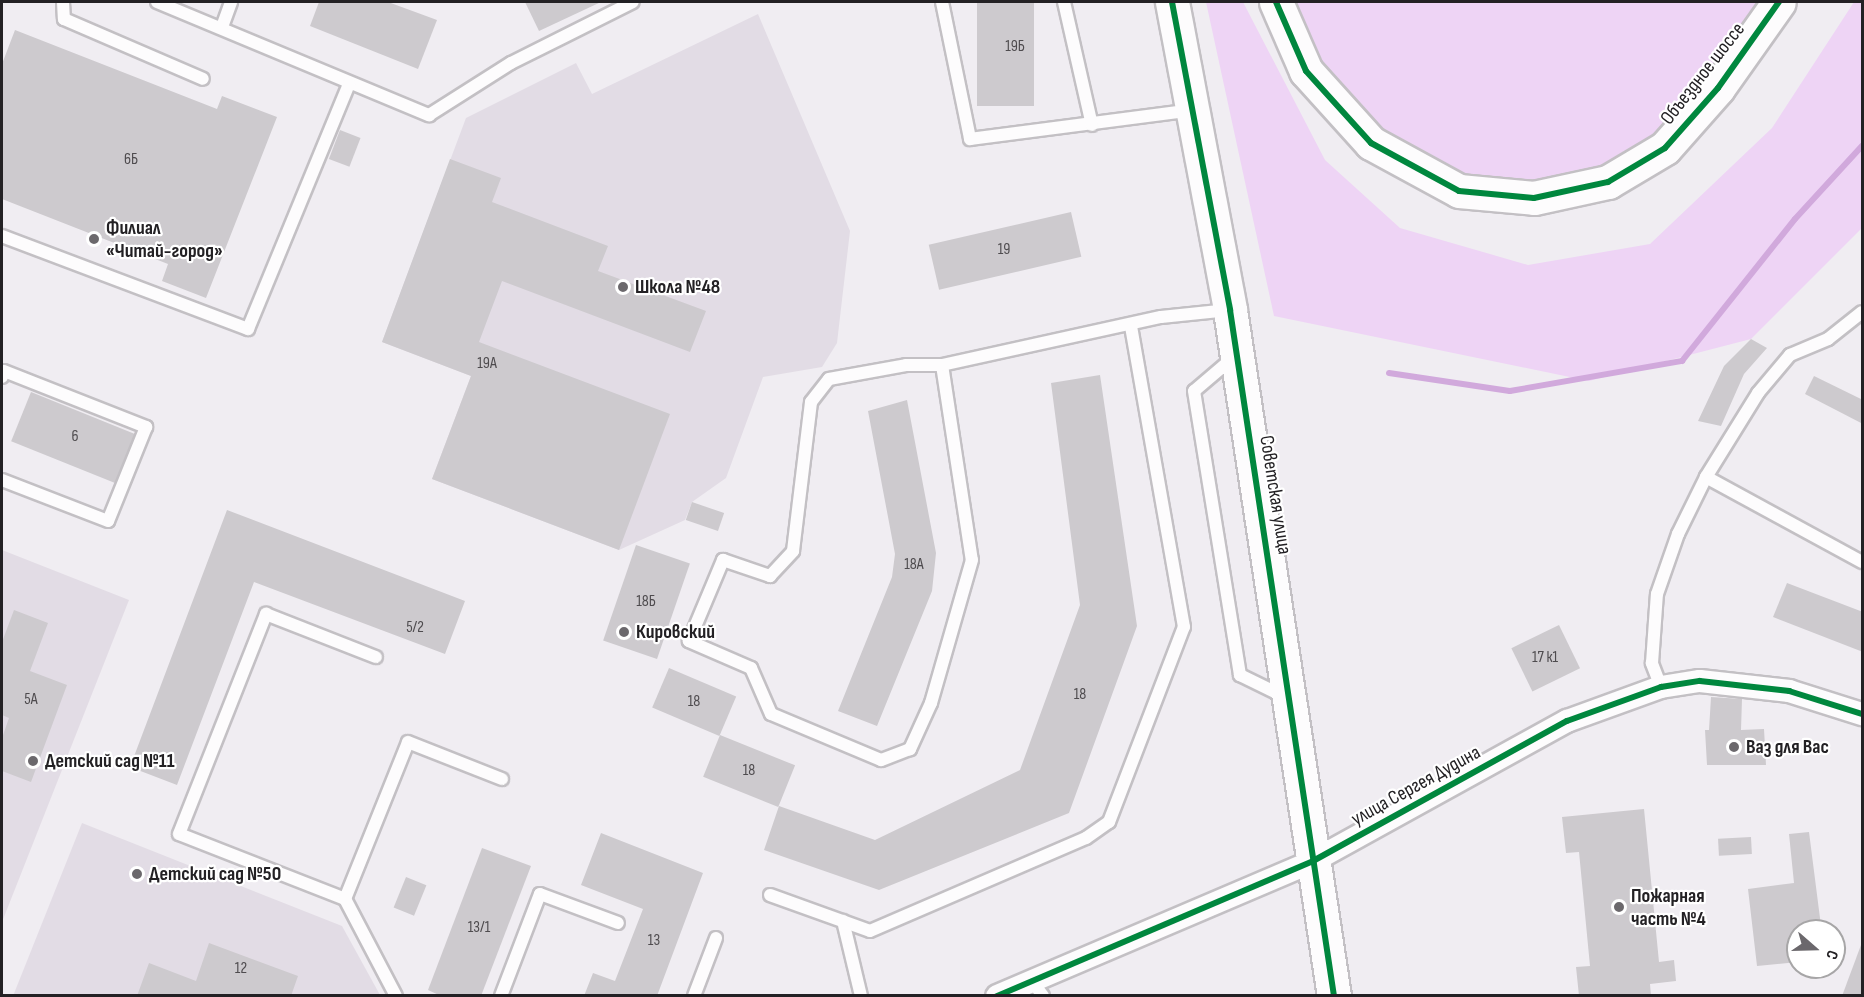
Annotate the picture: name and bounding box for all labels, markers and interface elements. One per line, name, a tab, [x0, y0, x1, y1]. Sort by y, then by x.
street label: Объездное шоссе	[1656, 18, 1750, 130]
house number: 19Б	[1005, 37, 1025, 57]
house number: 6Б	[124, 150, 138, 170]
place label: Филиал «Читай-город»	[106, 216, 223, 263]
marker: Филиал «Читай-город»	[87, 232, 101, 246]
house number: 19	[998, 240, 1010, 260]
place label: Школа №48	[635, 275, 720, 299]
marker: Школа №48	[616, 280, 630, 294]
house number: 19А	[477, 354, 497, 374]
house number: 6	[71, 427, 79, 447]
street label: Советская улица	[1254, 434, 1296, 556]
house number: 18А	[904, 555, 924, 575]
house number: 18Б	[636, 592, 656, 612]
house number: 5/2	[406, 618, 424, 638]
place label: Кировский	[636, 620, 715, 644]
marker: Кировский	[617, 625, 631, 639]
house number: 17 к1	[1532, 648, 1558, 668]
house number: 18	[1074, 685, 1086, 705]
house number: 5А	[24, 690, 38, 710]
house number: 18	[688, 692, 700, 712]
place label: Ваз для Вас	[1746, 735, 1829, 759]
marker: Ваз для Вас	[1727, 740, 1741, 754]
street label: улица Сергея Дудина	[1347, 741, 1485, 831]
place label: Детский сад №11	[45, 749, 175, 773]
marker: Детский сад №11	[26, 754, 40, 768]
house number: 18	[743, 761, 755, 781]
place label: Детский сад №50	[149, 862, 281, 886]
marker: Детский сад №50	[130, 867, 144, 881]
place label: Пожарная часть №4	[1631, 884, 1706, 931]
marker: Пожарная часть №4	[1612, 900, 1626, 914]
house number: 13/1	[468, 918, 490, 938]
north arrow	[1786, 919, 1846, 979]
house number: 13	[648, 931, 660, 951]
text: С	[1821, 948, 1842, 962]
house number: 12	[235, 959, 247, 979]

